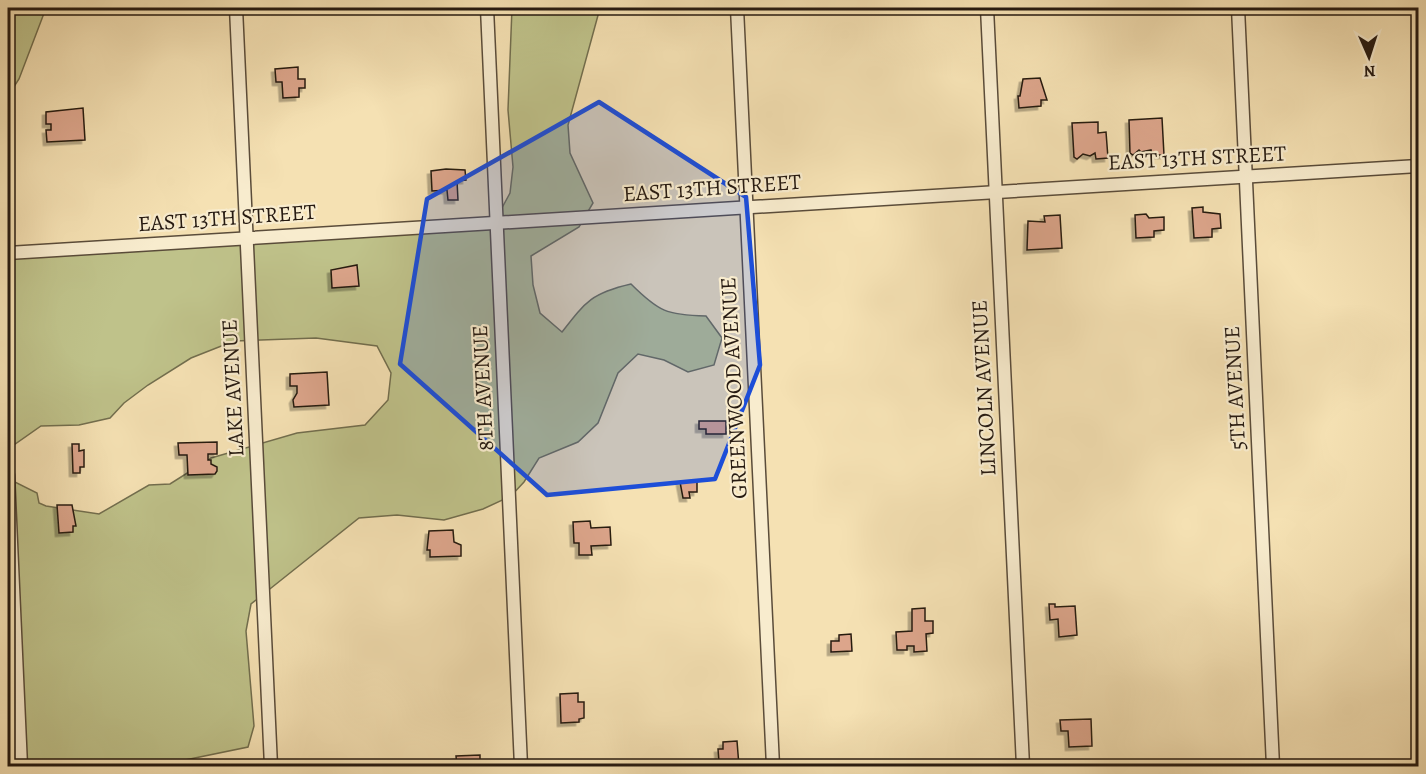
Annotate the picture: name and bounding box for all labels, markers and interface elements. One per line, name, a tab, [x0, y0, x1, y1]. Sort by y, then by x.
north arrow	[1339, 27, 1399, 87]
text: N	[1363, 60, 1376, 82]
street label: EAST 13TH STREET	[1107, 138, 1287, 178]
street label: EAST 13TH STREET	[622, 167, 802, 209]
street label: EAST 13TH STREET	[137, 197, 317, 239]
street label: GREENWOOD AVENUE	[713, 276, 755, 500]
street label: LINCOLN AVENUE	[964, 299, 1004, 477]
street label: LAKE AVENUE	[214, 318, 252, 458]
street label: 8TH AVENUE	[465, 324, 501, 452]
street label: 5TH AVENUE	[1217, 325, 1253, 451]

